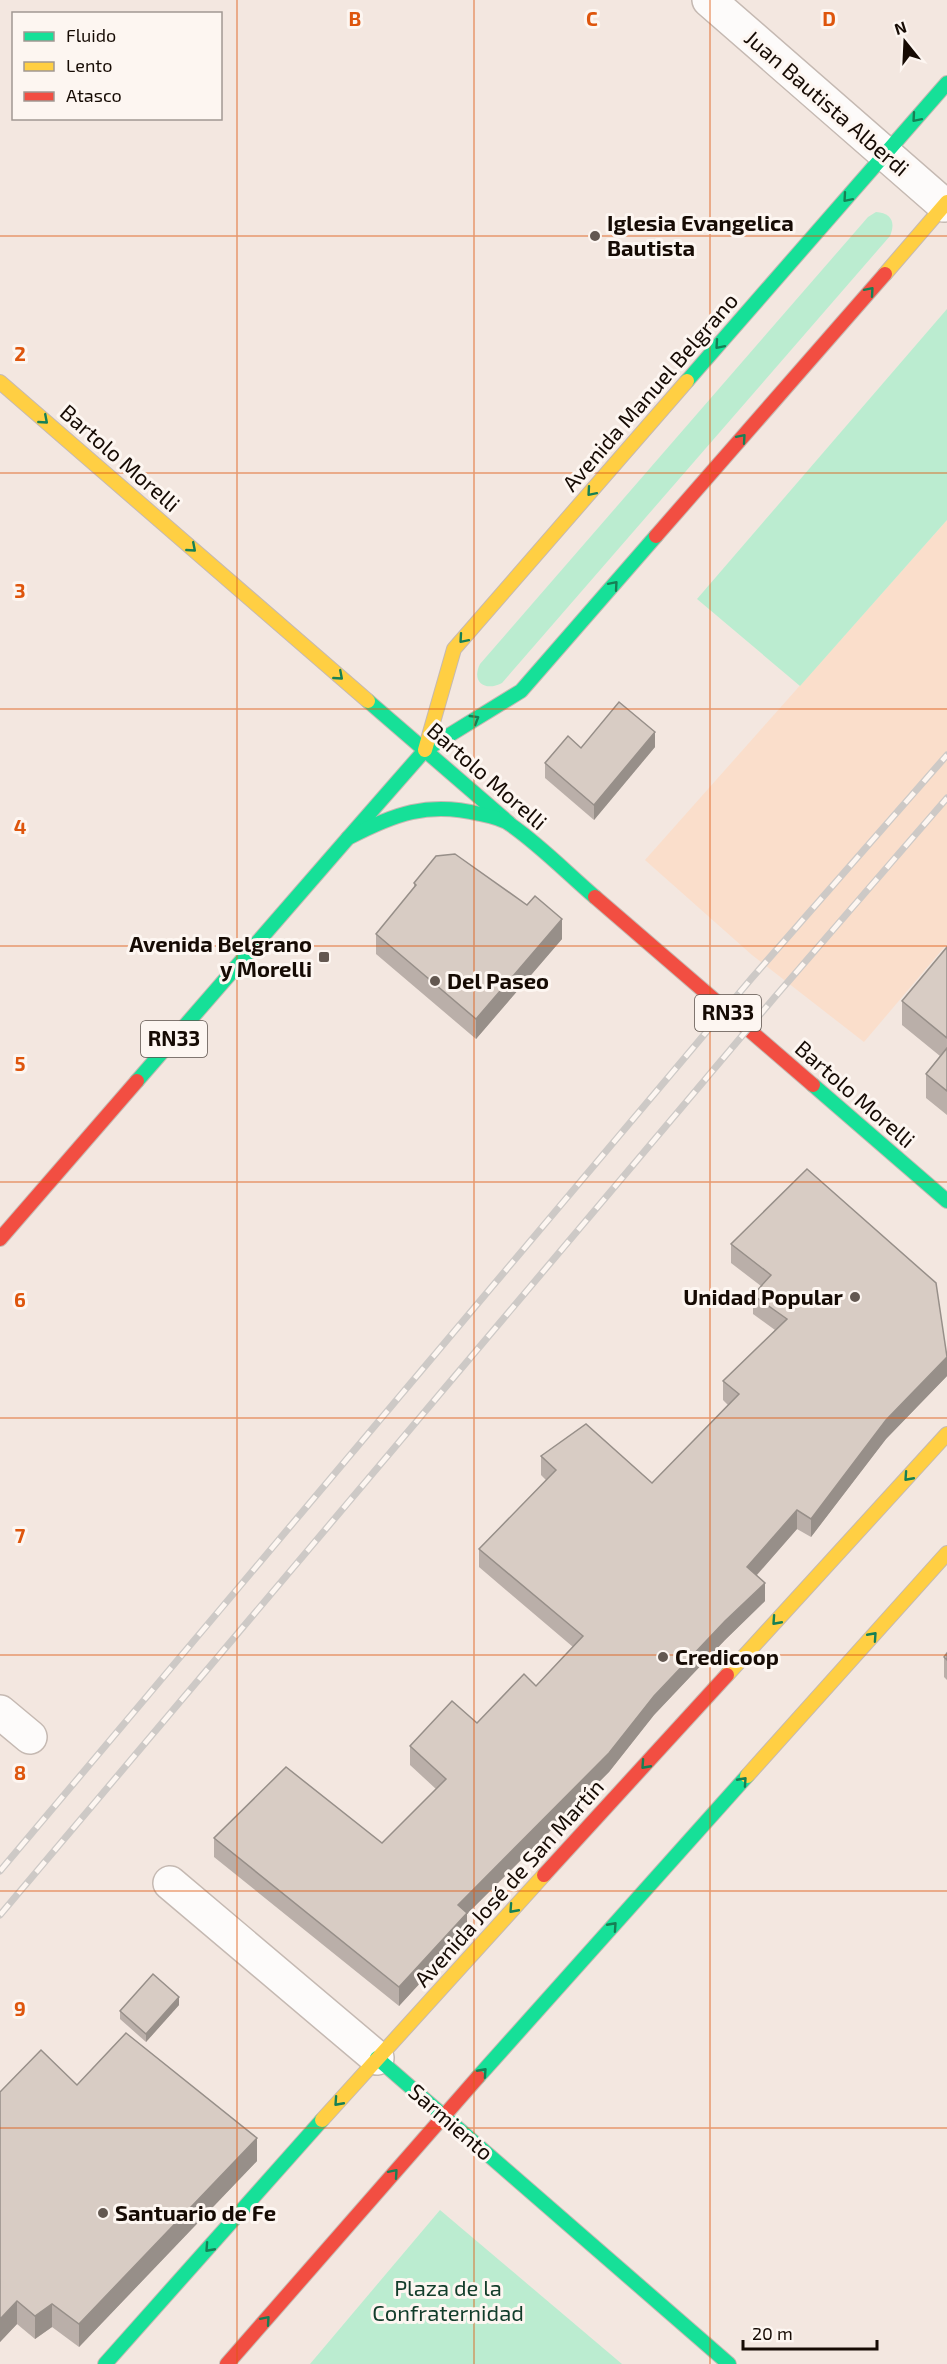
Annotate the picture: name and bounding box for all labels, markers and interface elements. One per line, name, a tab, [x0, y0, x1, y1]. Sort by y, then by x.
text: B	[349, 6, 361, 30]
text: C	[586, 6, 598, 30]
text: D	[822, 6, 836, 30]
legend	[12, 12, 222, 120]
north arrow	[875, 12, 935, 72]
text: N	[892, 16, 909, 38]
text: Fluido	[66, 24, 116, 46]
street label: Juan Bautista Alberdi	[740, 24, 915, 181]
text: Lento	[66, 54, 112, 76]
text: Atasco	[66, 84, 122, 106]
one-way arrow	[912, 111, 923, 122]
one-way arrow	[843, 191, 854, 201]
place label: Iglesia Evangelica Bautista	[607, 209, 794, 260]
marker: Iglesia Evangelica Bautista	[588, 229, 602, 243]
street label: Avenida Manuel Belgrano	[556, 287, 742, 496]
one-way arrow	[863, 287, 874, 298]
one-way arrow	[715, 338, 726, 349]
text: 2	[14, 341, 26, 365]
street label: Bartolo Morelli	[56, 398, 186, 516]
one-way arrow	[37, 413, 48, 424]
one-way arrow	[735, 434, 746, 445]
one-way arrow	[587, 485, 598, 496]
one-way arrow	[185, 541, 196, 552]
text: 3	[14, 578, 26, 602]
one-way arrow	[607, 581, 618, 592]
one-way arrow	[459, 632, 470, 643]
one-way arrow	[332, 668, 343, 679]
one-way arrow	[469, 715, 479, 727]
street label: Bartolo Morelli	[423, 716, 553, 834]
text: 4	[14, 814, 27, 838]
place label: Avenida Belgrano y Morelli	[129, 930, 312, 982]
marker: Avenida Belgrano y Morelli	[317, 950, 331, 964]
place label: Del Paseo	[447, 967, 549, 993]
marker: Del Paseo	[428, 974, 442, 988]
road number: RN33	[695, 995, 761, 1031]
road number: RN33	[141, 1021, 207, 1057]
street label: Bartolo Morelli	[791, 1034, 921, 1152]
text: 5	[14, 1051, 26, 1075]
place label: Unidad Popular	[683, 1283, 844, 1309]
text: 6	[14, 1287, 26, 1311]
marker: Unidad Popular	[848, 1290, 862, 1304]
one-way arrow	[904, 1470, 915, 1481]
text: 7	[15, 1523, 26, 1547]
one-way arrow	[772, 1614, 783, 1625]
one-way arrow	[866, 1632, 877, 1643]
place label: Credicoop	[675, 1643, 779, 1669]
marker: Credicoop	[656, 1650, 670, 1664]
one-way arrow	[641, 1758, 652, 1769]
text: 8	[14, 1760, 26, 1784]
street label: Avenida José de San Martín	[408, 1773, 608, 1991]
one-way arrow	[736, 1777, 747, 1788]
one-way arrow	[509, 1902, 520, 1913]
one-way arrow	[606, 1923, 617, 1933]
text: 9	[14, 1996, 26, 2020]
one-way arrow	[476, 2068, 487, 2079]
street label: Sarmiento	[404, 2077, 499, 2165]
one-way arrow	[334, 2095, 345, 2106]
one-way arrow	[387, 2169, 398, 2180]
place label: Santuario de Fe	[115, 2199, 276, 2225]
marker: Santuario de Fe	[96, 2206, 110, 2220]
one-way arrow	[205, 2241, 216, 2252]
park label: Plaza de la Confraternidad	[372, 2274, 524, 2325]
scale bar	[743, 2313, 876, 2351]
one-way arrow	[259, 2316, 270, 2327]
text: 20 m	[752, 2322, 793, 2344]

